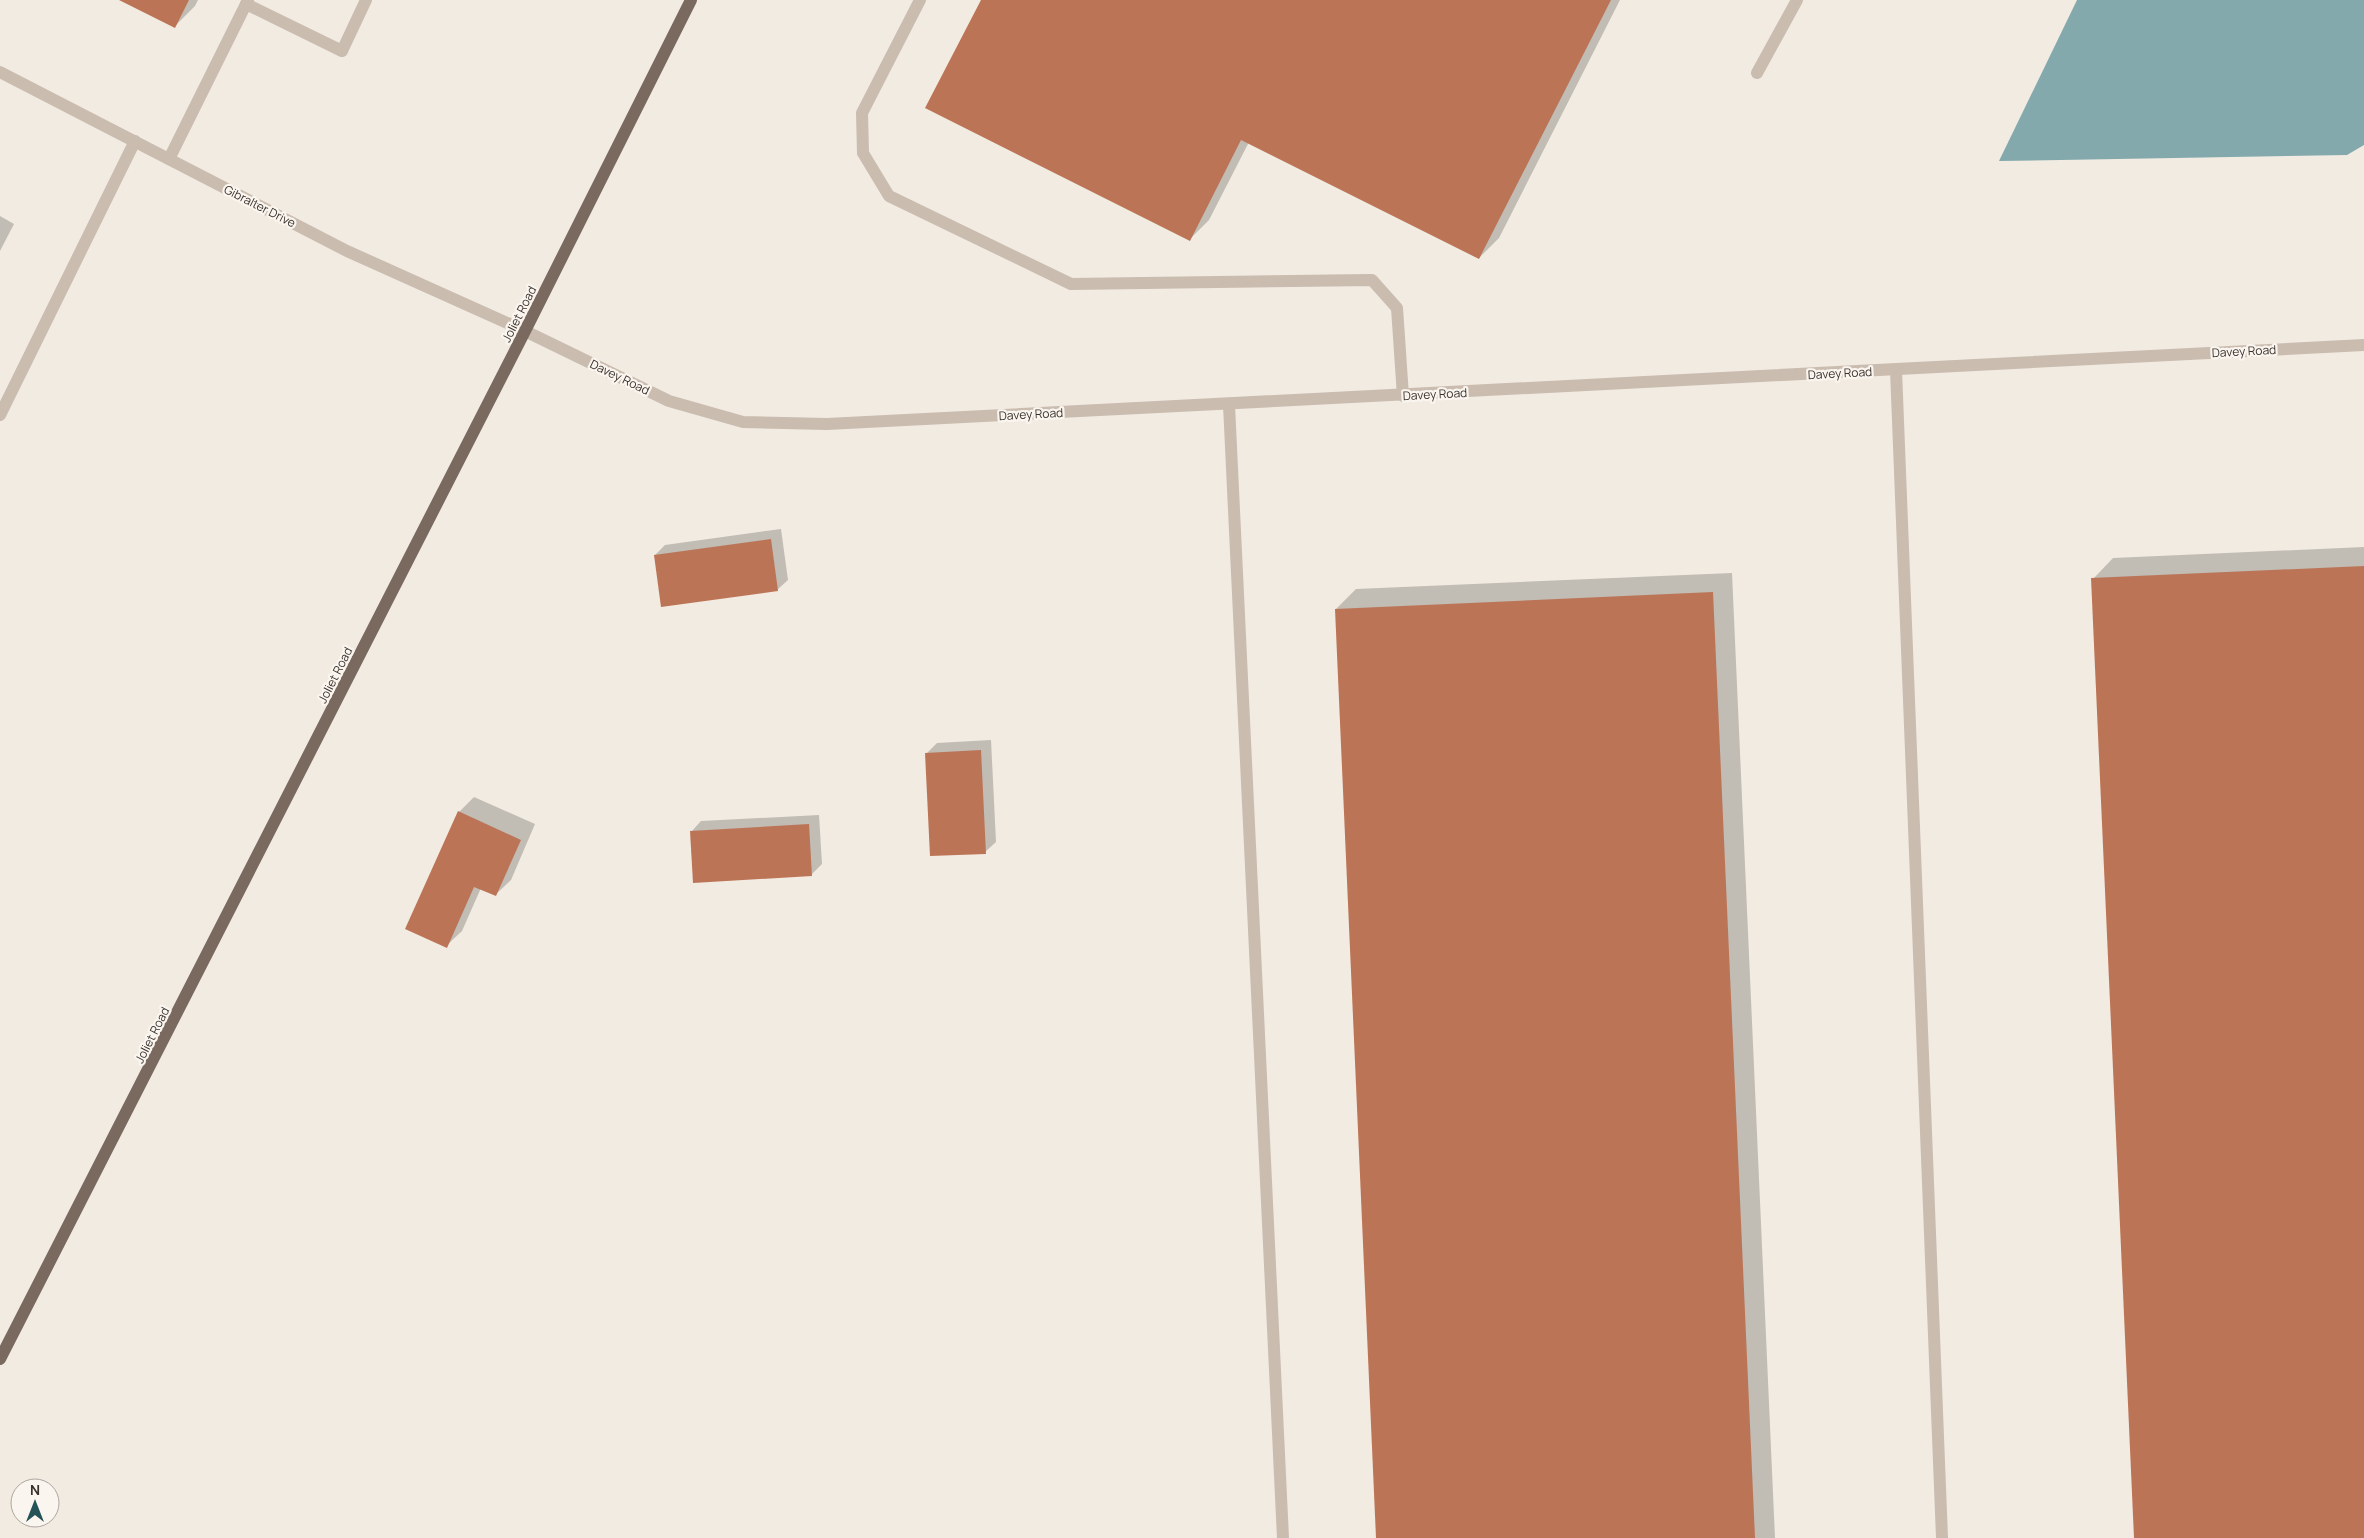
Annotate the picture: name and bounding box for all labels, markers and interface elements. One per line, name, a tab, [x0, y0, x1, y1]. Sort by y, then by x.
street label: Gibralter Drive	[221, 181, 299, 231]
street label: Joliet Road	[498, 283, 540, 345]
street label: Davey Road	[2211, 341, 2277, 361]
street label: Davey Road	[587, 355, 653, 399]
street label: Davey Road	[1807, 363, 1873, 383]
street label: Davey Road	[1402, 384, 1468, 404]
street label: Davey Road	[998, 404, 1064, 424]
street label: Joliet Road	[314, 644, 356, 706]
street label: Joliet Road	[131, 1004, 173, 1066]
north arrow	[10, 1478, 60, 1528]
text: N	[30, 1480, 40, 1499]

